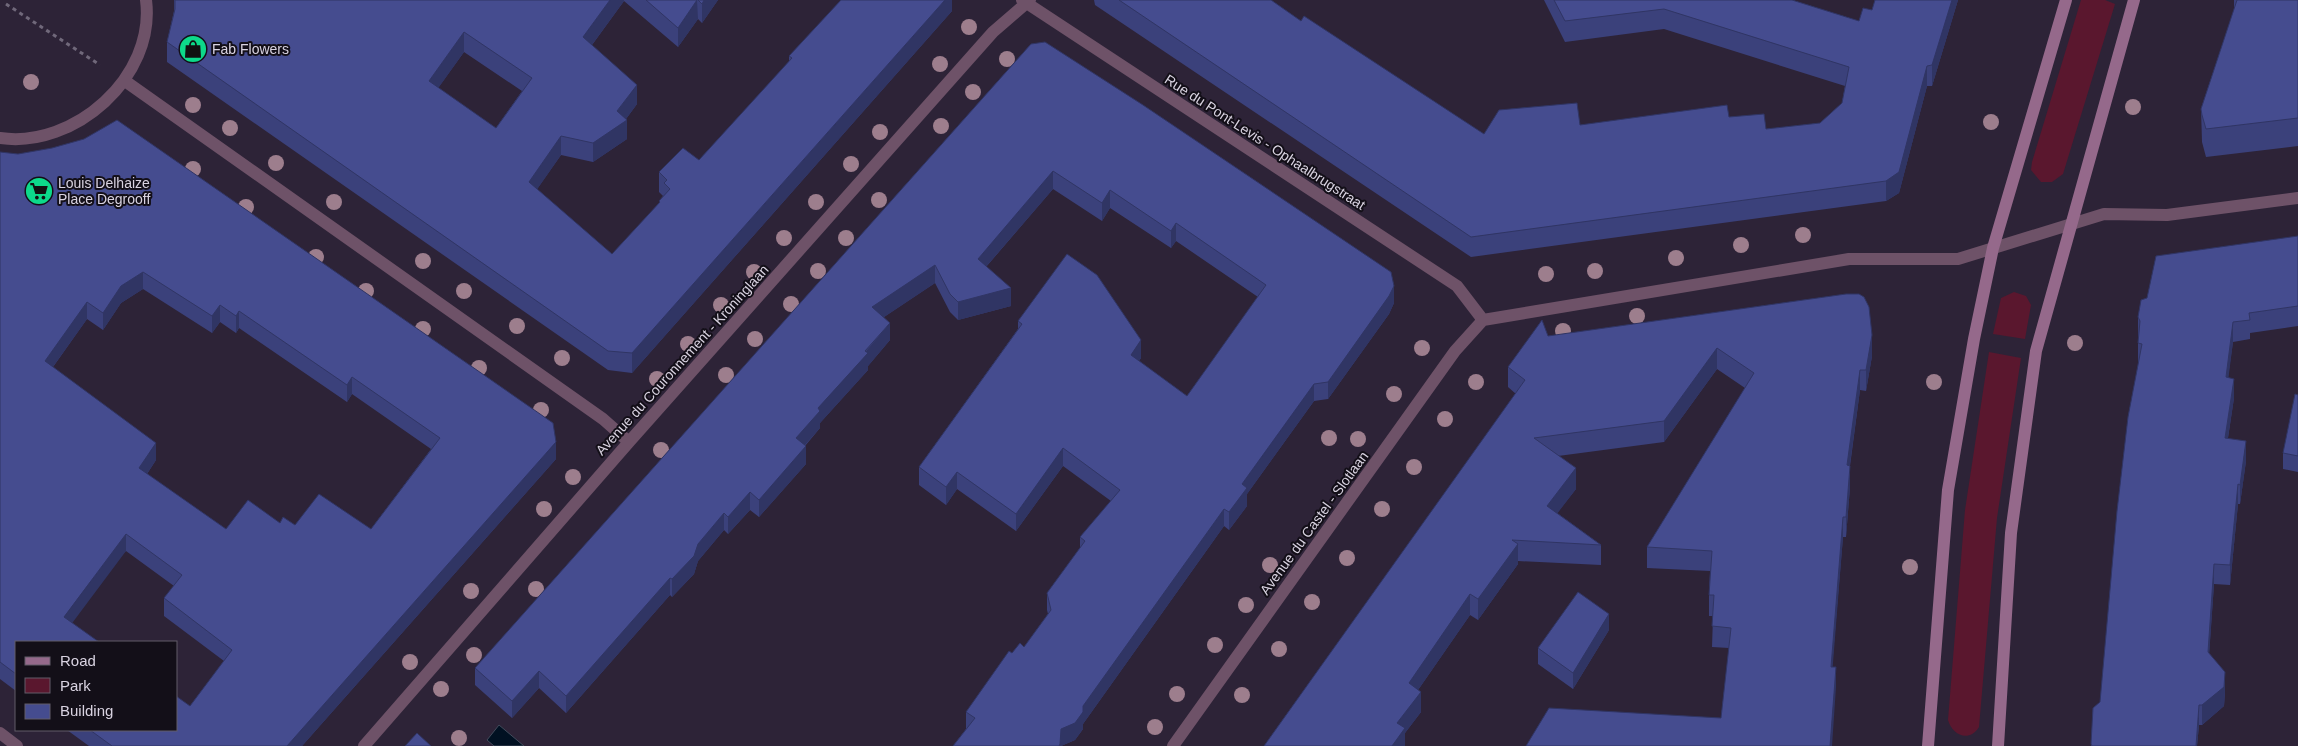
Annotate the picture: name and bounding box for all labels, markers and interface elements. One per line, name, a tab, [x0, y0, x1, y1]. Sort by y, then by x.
shop icon: Fab Flowers	[178, 34, 208, 64]
place label: Fab Flowers	[212, 41, 289, 57]
street label: Rue du Pont-Levis - Ophaalbrugstraat	[1162, 71, 1368, 213]
place label: Louis Delhaize Place Degrooff	[58, 175, 150, 207]
supermarket icon: Louis Delhaize Place Degrooff	[24, 176, 54, 206]
street label: Avenue du Couronnement - Kroninglaan	[592, 262, 772, 458]
street label: Avenue du Castel - Slotlaan	[1257, 448, 1371, 598]
legend	[15, 641, 178, 731]
text: Road	[60, 652, 96, 669]
text: Park	[60, 677, 91, 694]
text: Building	[60, 702, 113, 719]

